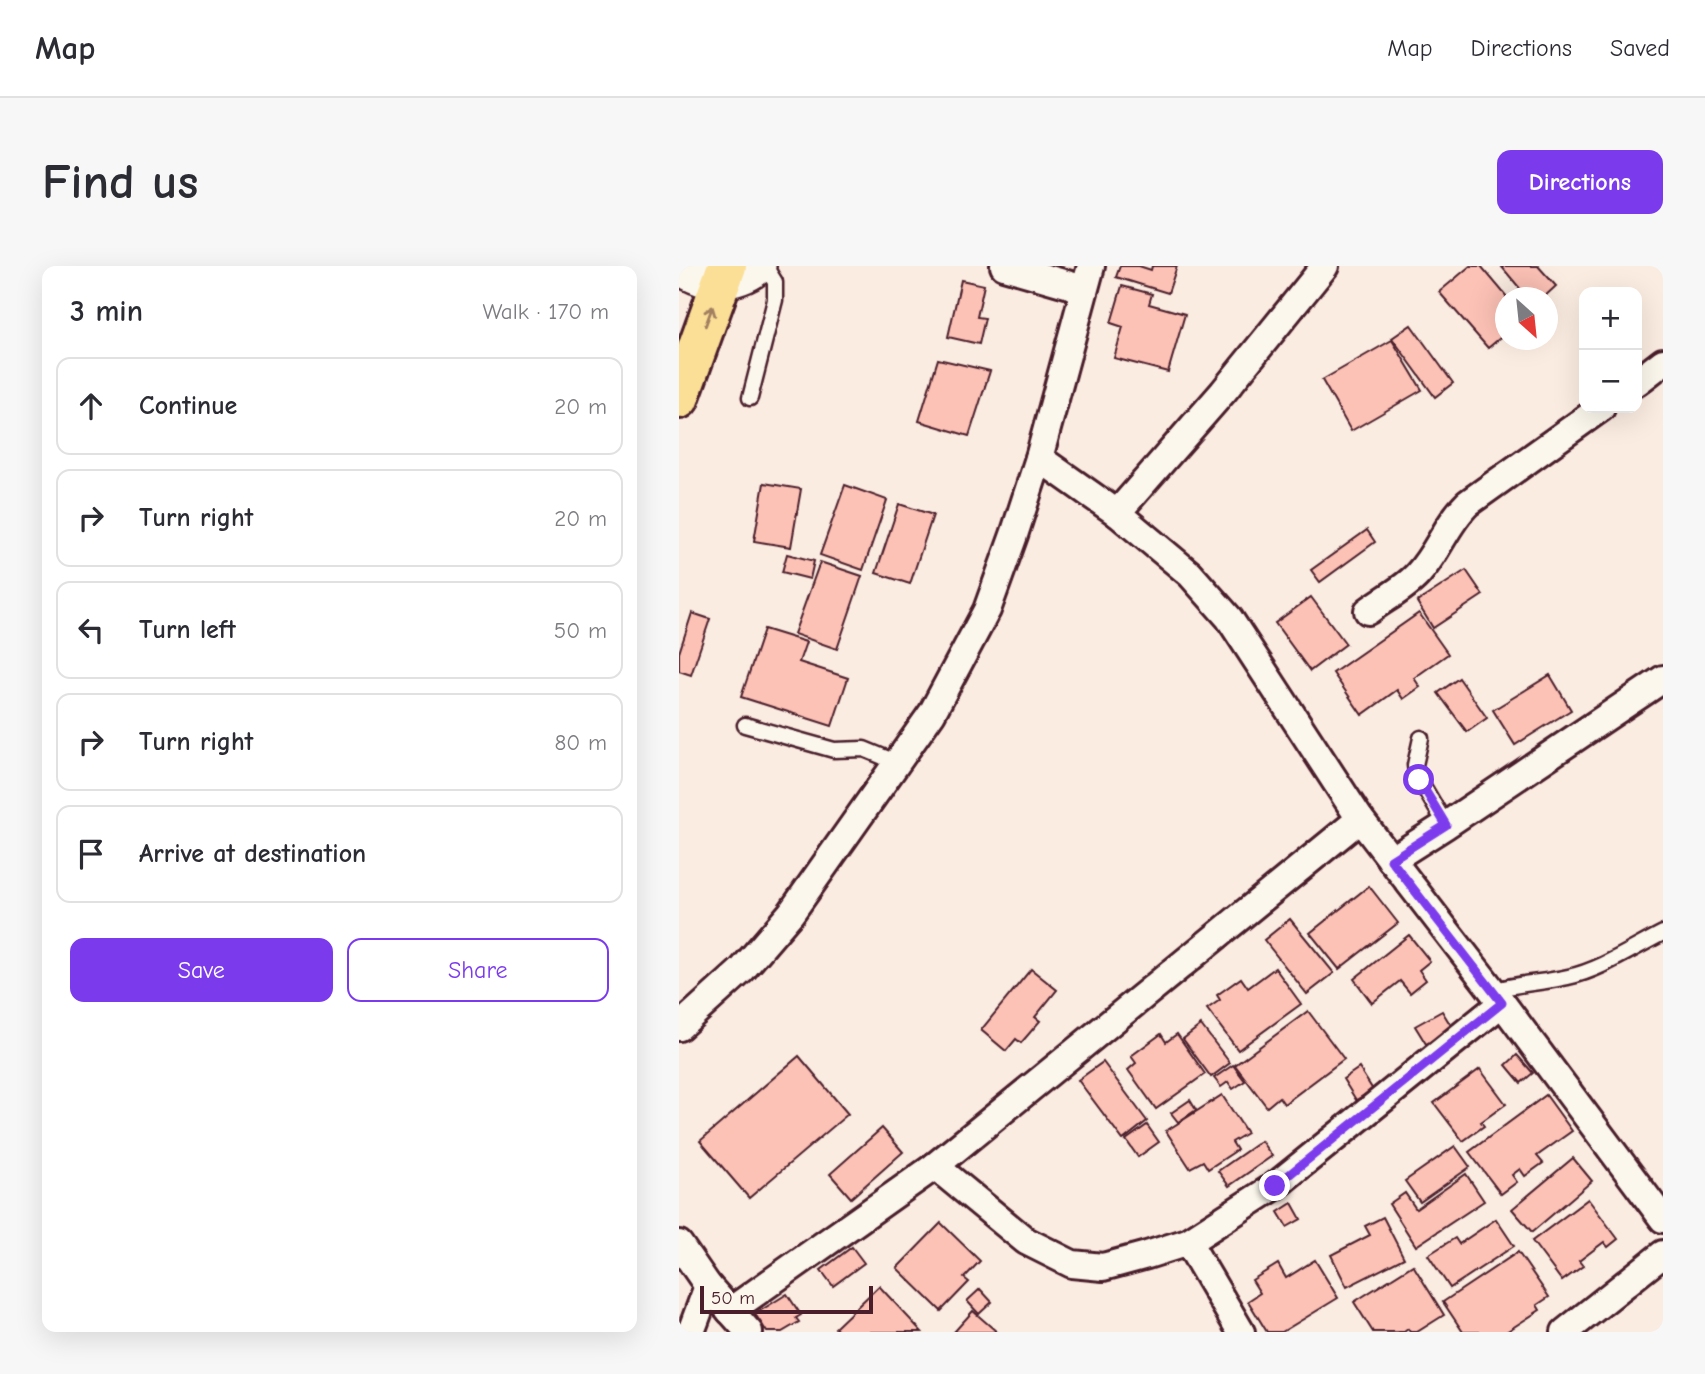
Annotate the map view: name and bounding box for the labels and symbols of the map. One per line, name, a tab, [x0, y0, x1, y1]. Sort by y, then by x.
north arrow	[1495, 287, 1558, 350]
one-way arrow	[704, 306, 716, 328]
route start	[1403, 764, 1434, 795]
route end	[1259, 1170, 1290, 1201]
scale bar	[700, 1283, 873, 1315]

